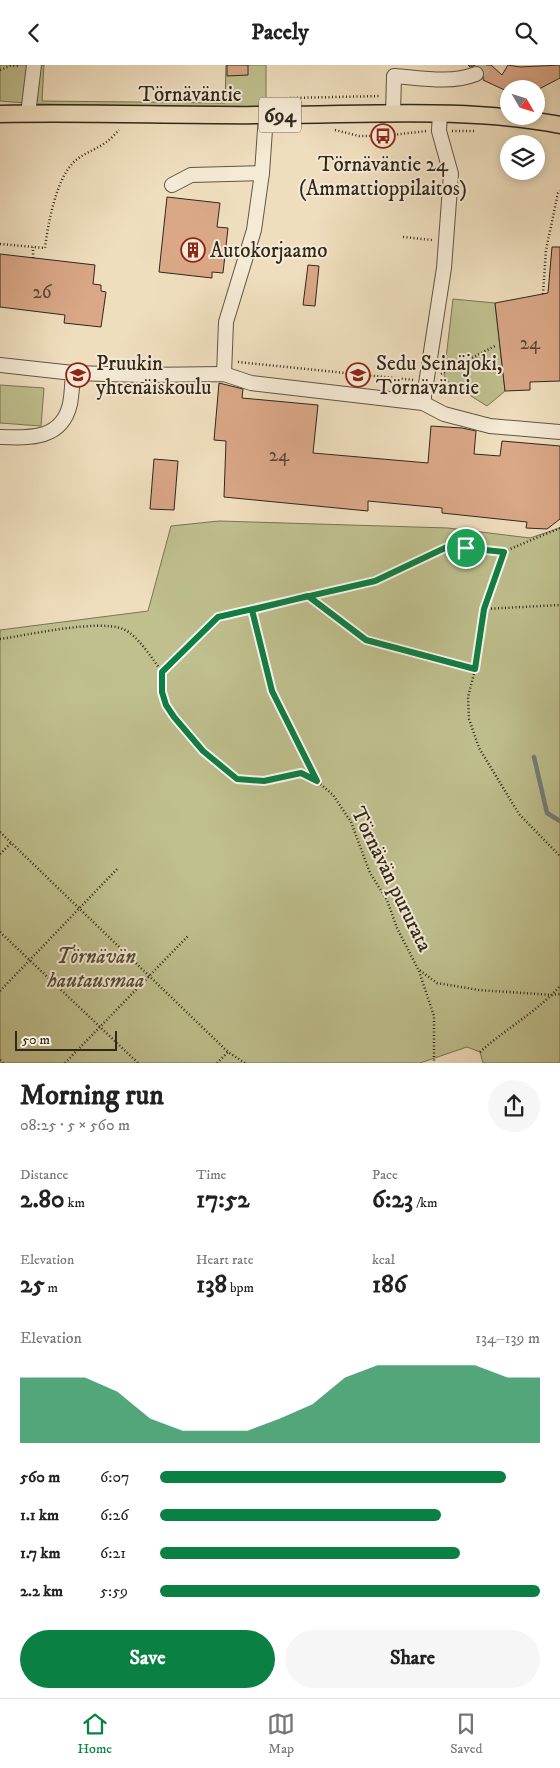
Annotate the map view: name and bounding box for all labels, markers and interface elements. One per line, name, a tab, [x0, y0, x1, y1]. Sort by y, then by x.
icon: back	[20, 19, 48, 47]
text: Pacely	[251, 19, 309, 46]
icon: search	[512, 19, 540, 47]
north arrow	[500, 80, 545, 125]
map controls	[500, 80, 545, 180]
street label: Törnäväntie	[138, 82, 242, 108]
road number: 694	[259, 97, 301, 133]
bus stop icon: Törnäväntie 24 (Ammattioppilaitos)	[370, 123, 396, 149]
button: layers	[500, 135, 545, 180]
place label: Törnäväntie 24 (Ammattioppilaitos)	[299, 152, 467, 202]
building icon: Autokorjaamo	[180, 237, 206, 263]
place label: Autokorjaamo	[210, 238, 327, 264]
house number: 26	[32, 281, 53, 304]
house number: 24	[520, 332, 541, 355]
place label: Pruukin yhtenäiskoulu	[96, 351, 211, 401]
place label: Sedu Seinäjoki, Törnäväntie	[376, 351, 503, 401]
school or university icon: Pruukin yhtenäiskoulu	[65, 362, 91, 388]
school or university icon: Sedu Seinäjoki, Törnäväntie	[345, 362, 371, 388]
house number: 24	[269, 444, 290, 467]
pin	[445, 527, 487, 569]
icon: arrive	[452, 534, 480, 562]
street label: Törnävän pururata	[345, 803, 437, 956]
park label: Törnävän hautausmaa	[47, 944, 144, 994]
scale bar	[15, 1028, 118, 1051]
text: 50 m	[22, 1031, 50, 1049]
text: Morning run	[20, 1078, 164, 1113]
button: share	[488, 1080, 540, 1132]
text: 08:25 · 5 × 560 m	[20, 1115, 130, 1135]
text: Distance	[20, 1166, 68, 1184]
text: Time	[196, 1166, 226, 1184]
text: Pace	[372, 1166, 398, 1184]
text: 2.80	[20, 1184, 65, 1215]
text: 17:52	[196, 1184, 250, 1215]
text: 6:23	[372, 1184, 413, 1215]
text: km	[65, 1194, 85, 1212]
text: /km	[413, 1194, 437, 1212]
text: Elevation	[20, 1251, 74, 1269]
text: Heart rate	[196, 1251, 253, 1269]
text: kcal	[372, 1251, 395, 1269]
text: 25	[20, 1269, 45, 1300]
text: 138	[196, 1269, 227, 1300]
text: 186	[372, 1269, 407, 1300]
text: m	[45, 1279, 58, 1297]
text: bpm	[227, 1279, 254, 1297]
text: Elevation	[20, 1328, 82, 1348]
text: 134–139 m	[475, 1328, 540, 1348]
text: 560 m	[20, 1467, 60, 1487]
text: 6:07	[100, 1467, 130, 1487]
text: 1.1 km	[20, 1505, 59, 1525]
text: 6:26	[100, 1505, 129, 1525]
text: 1.7 km	[20, 1543, 61, 1563]
text: 6:21	[100, 1543, 126, 1563]
text: 2.2 km	[20, 1581, 63, 1601]
text: 5:59	[100, 1581, 128, 1601]
button: Save	[20, 1630, 275, 1688]
button: Share	[285, 1630, 540, 1688]
tab: Home	[78, 1710, 112, 1758]
tab: Map	[267, 1710, 295, 1758]
tab: Saved	[450, 1710, 482, 1758]

